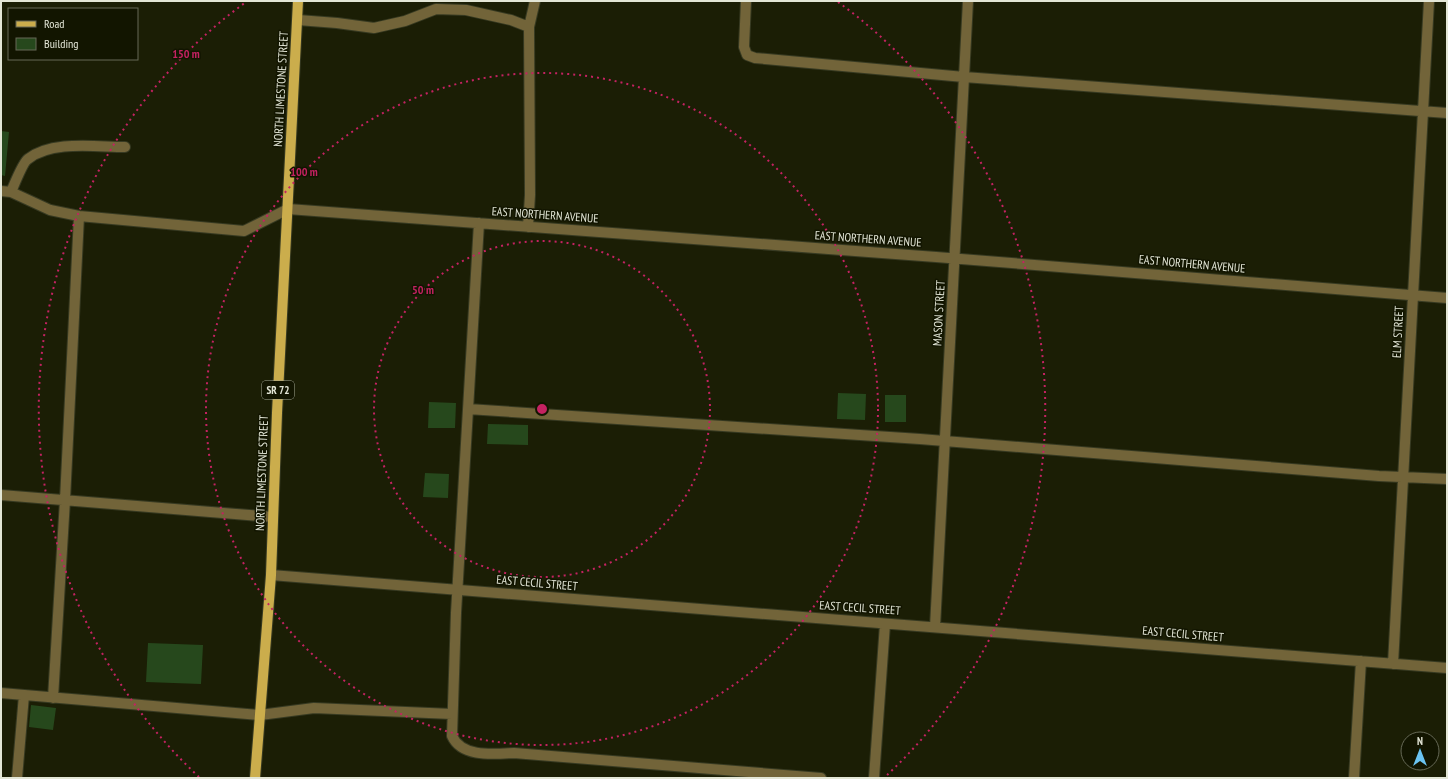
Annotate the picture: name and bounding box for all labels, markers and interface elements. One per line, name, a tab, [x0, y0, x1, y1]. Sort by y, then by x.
legend	[8, 8, 138, 60]
text: Road	[44, 16, 64, 31]
street label: NORTH LIMESTONE STREET	[270, 30, 291, 147]
text: Building	[44, 36, 79, 51]
text: 150 m	[172, 46, 200, 61]
text: 100 m	[290, 164, 318, 179]
street label: EAST NORTHERN AVENUE	[491, 203, 599, 226]
street label: EAST NORTHERN AVENUE	[814, 227, 922, 250]
street label: EAST NORTHERN AVENUE	[1138, 251, 1246, 276]
street label: MASON STREET	[929, 279, 948, 346]
text: 50 m	[412, 282, 434, 297]
street label: ELM STREET	[1389, 305, 1406, 358]
road number: SR 72	[262, 381, 294, 399]
centre of rings	[535, 402, 549, 416]
street label: NORTH LIMESTONE STREET	[252, 414, 271, 531]
street label: EAST CECIL STREET	[496, 571, 579, 594]
street label: EAST CECIL STREET	[819, 597, 902, 618]
street label: EAST CECIL STREET	[1142, 622, 1225, 645]
north arrow	[1400, 731, 1440, 771]
text: N	[1417, 734, 1423, 748]

